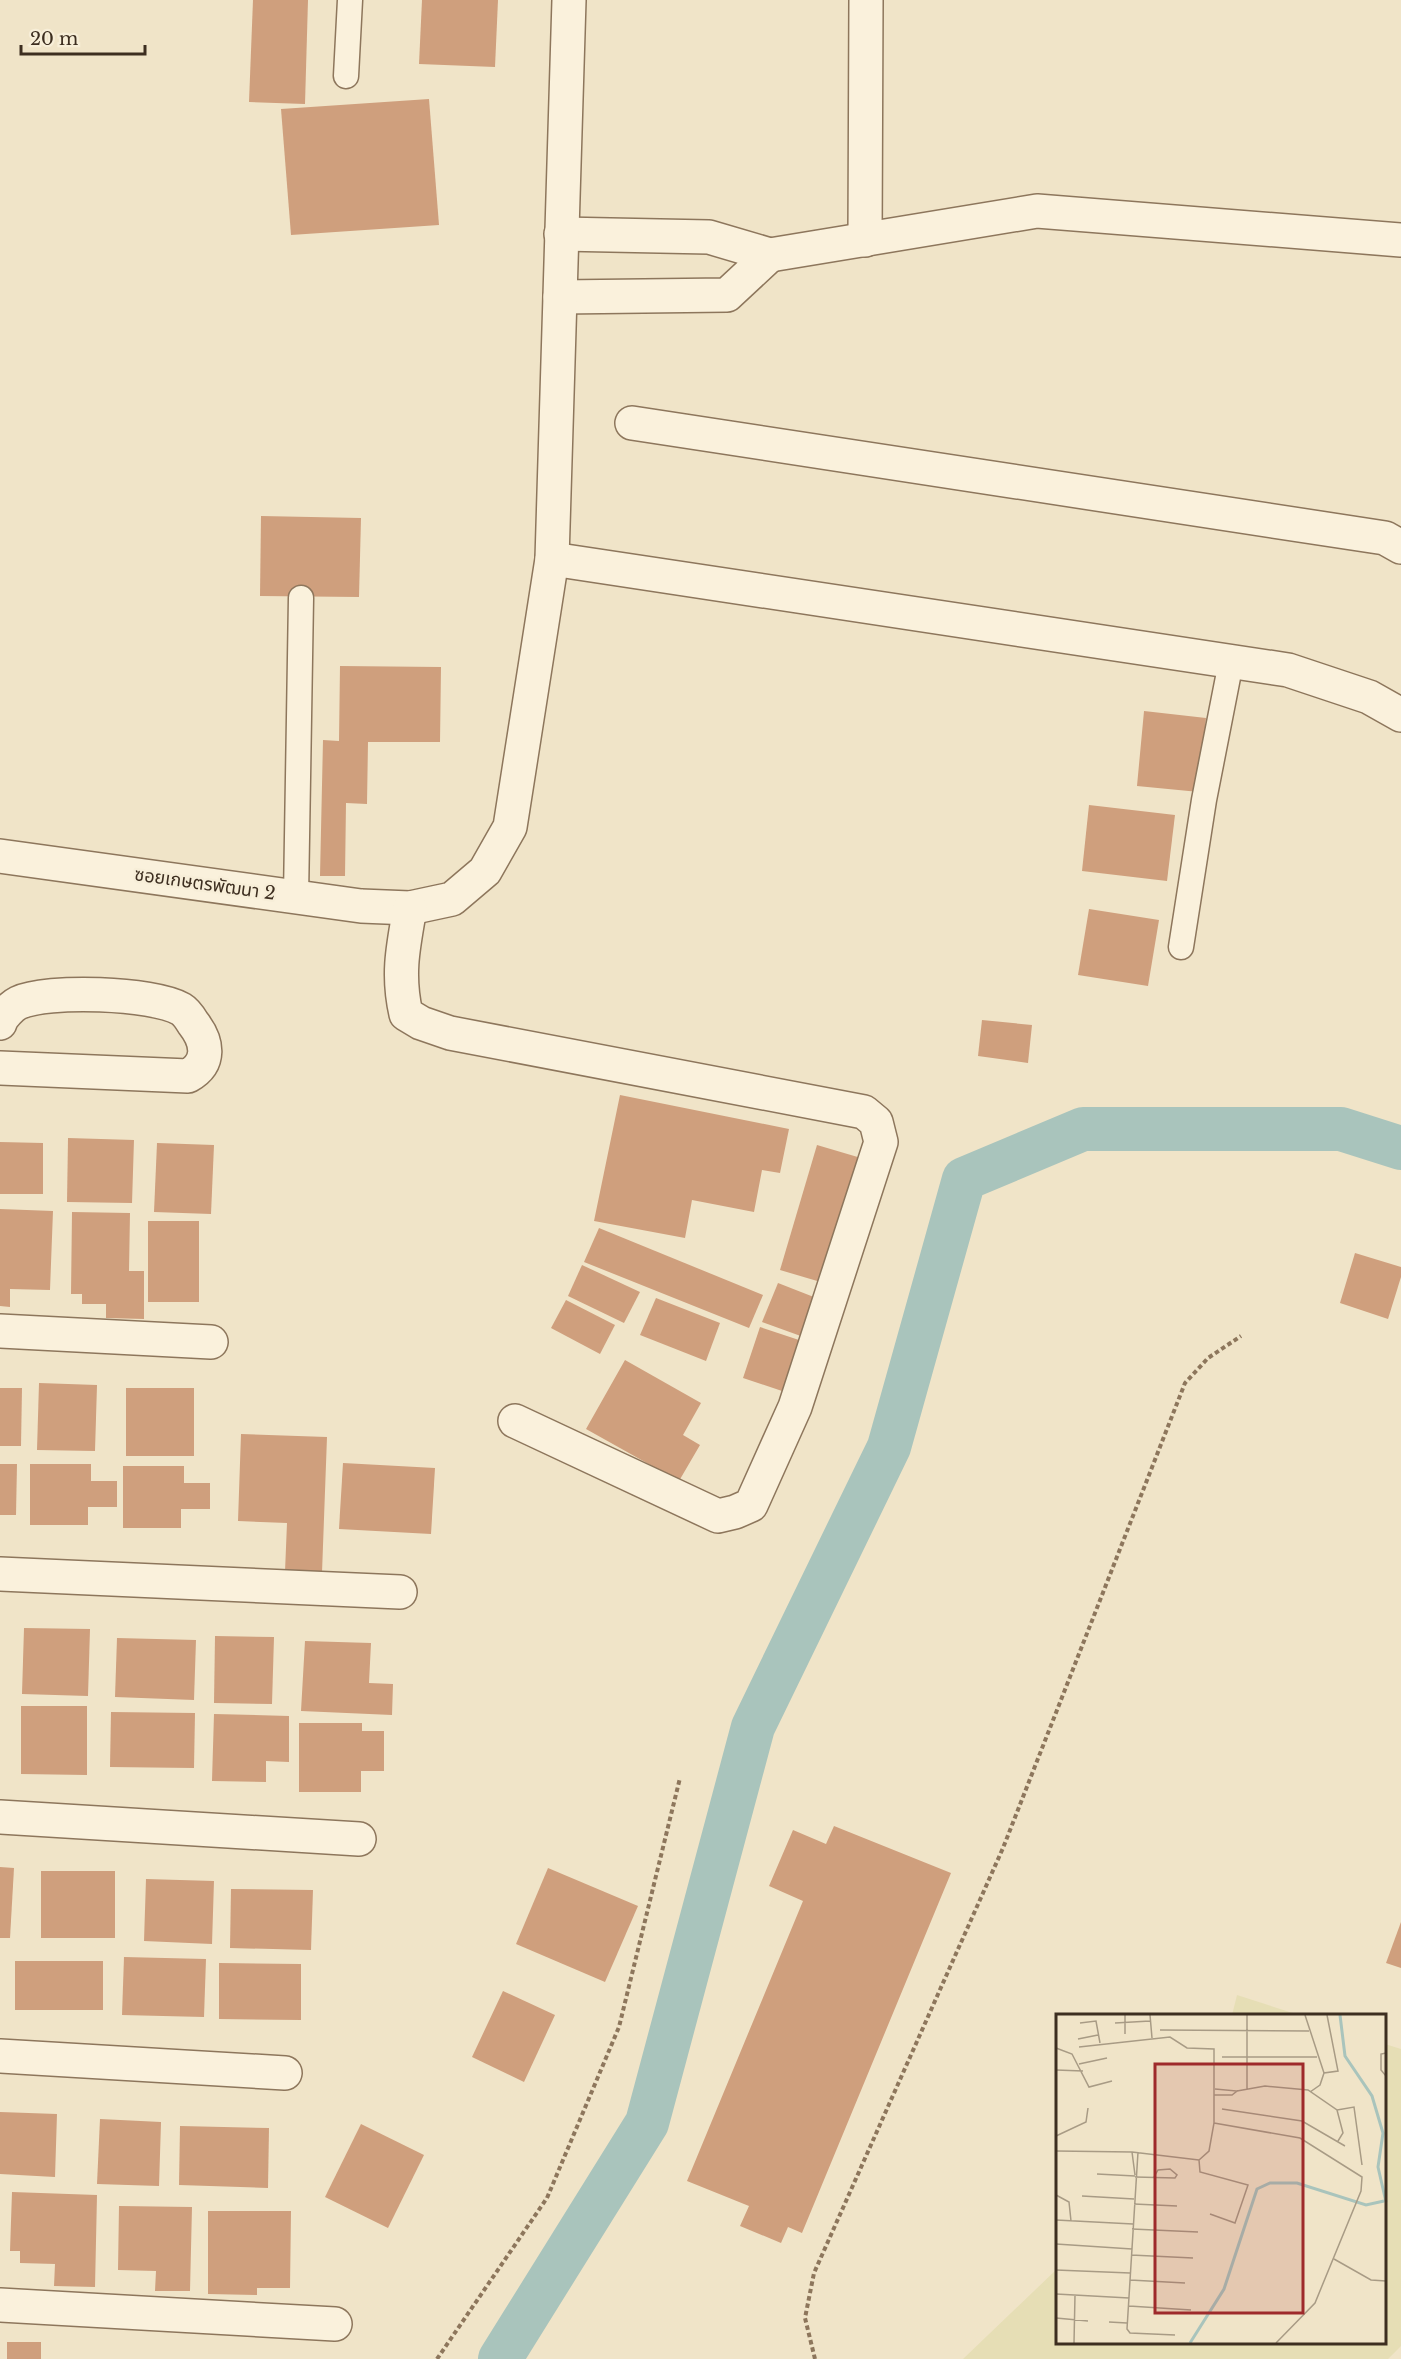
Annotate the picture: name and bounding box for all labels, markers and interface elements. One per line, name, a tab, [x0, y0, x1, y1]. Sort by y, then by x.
scale bar	[21, 18, 146, 56]
text: 20 m	[30, 28, 78, 50]
street label: ซอยเกษตรพัฒนา 2	[133, 863, 277, 905]
inset map	[1056, 2014, 1386, 2344]

